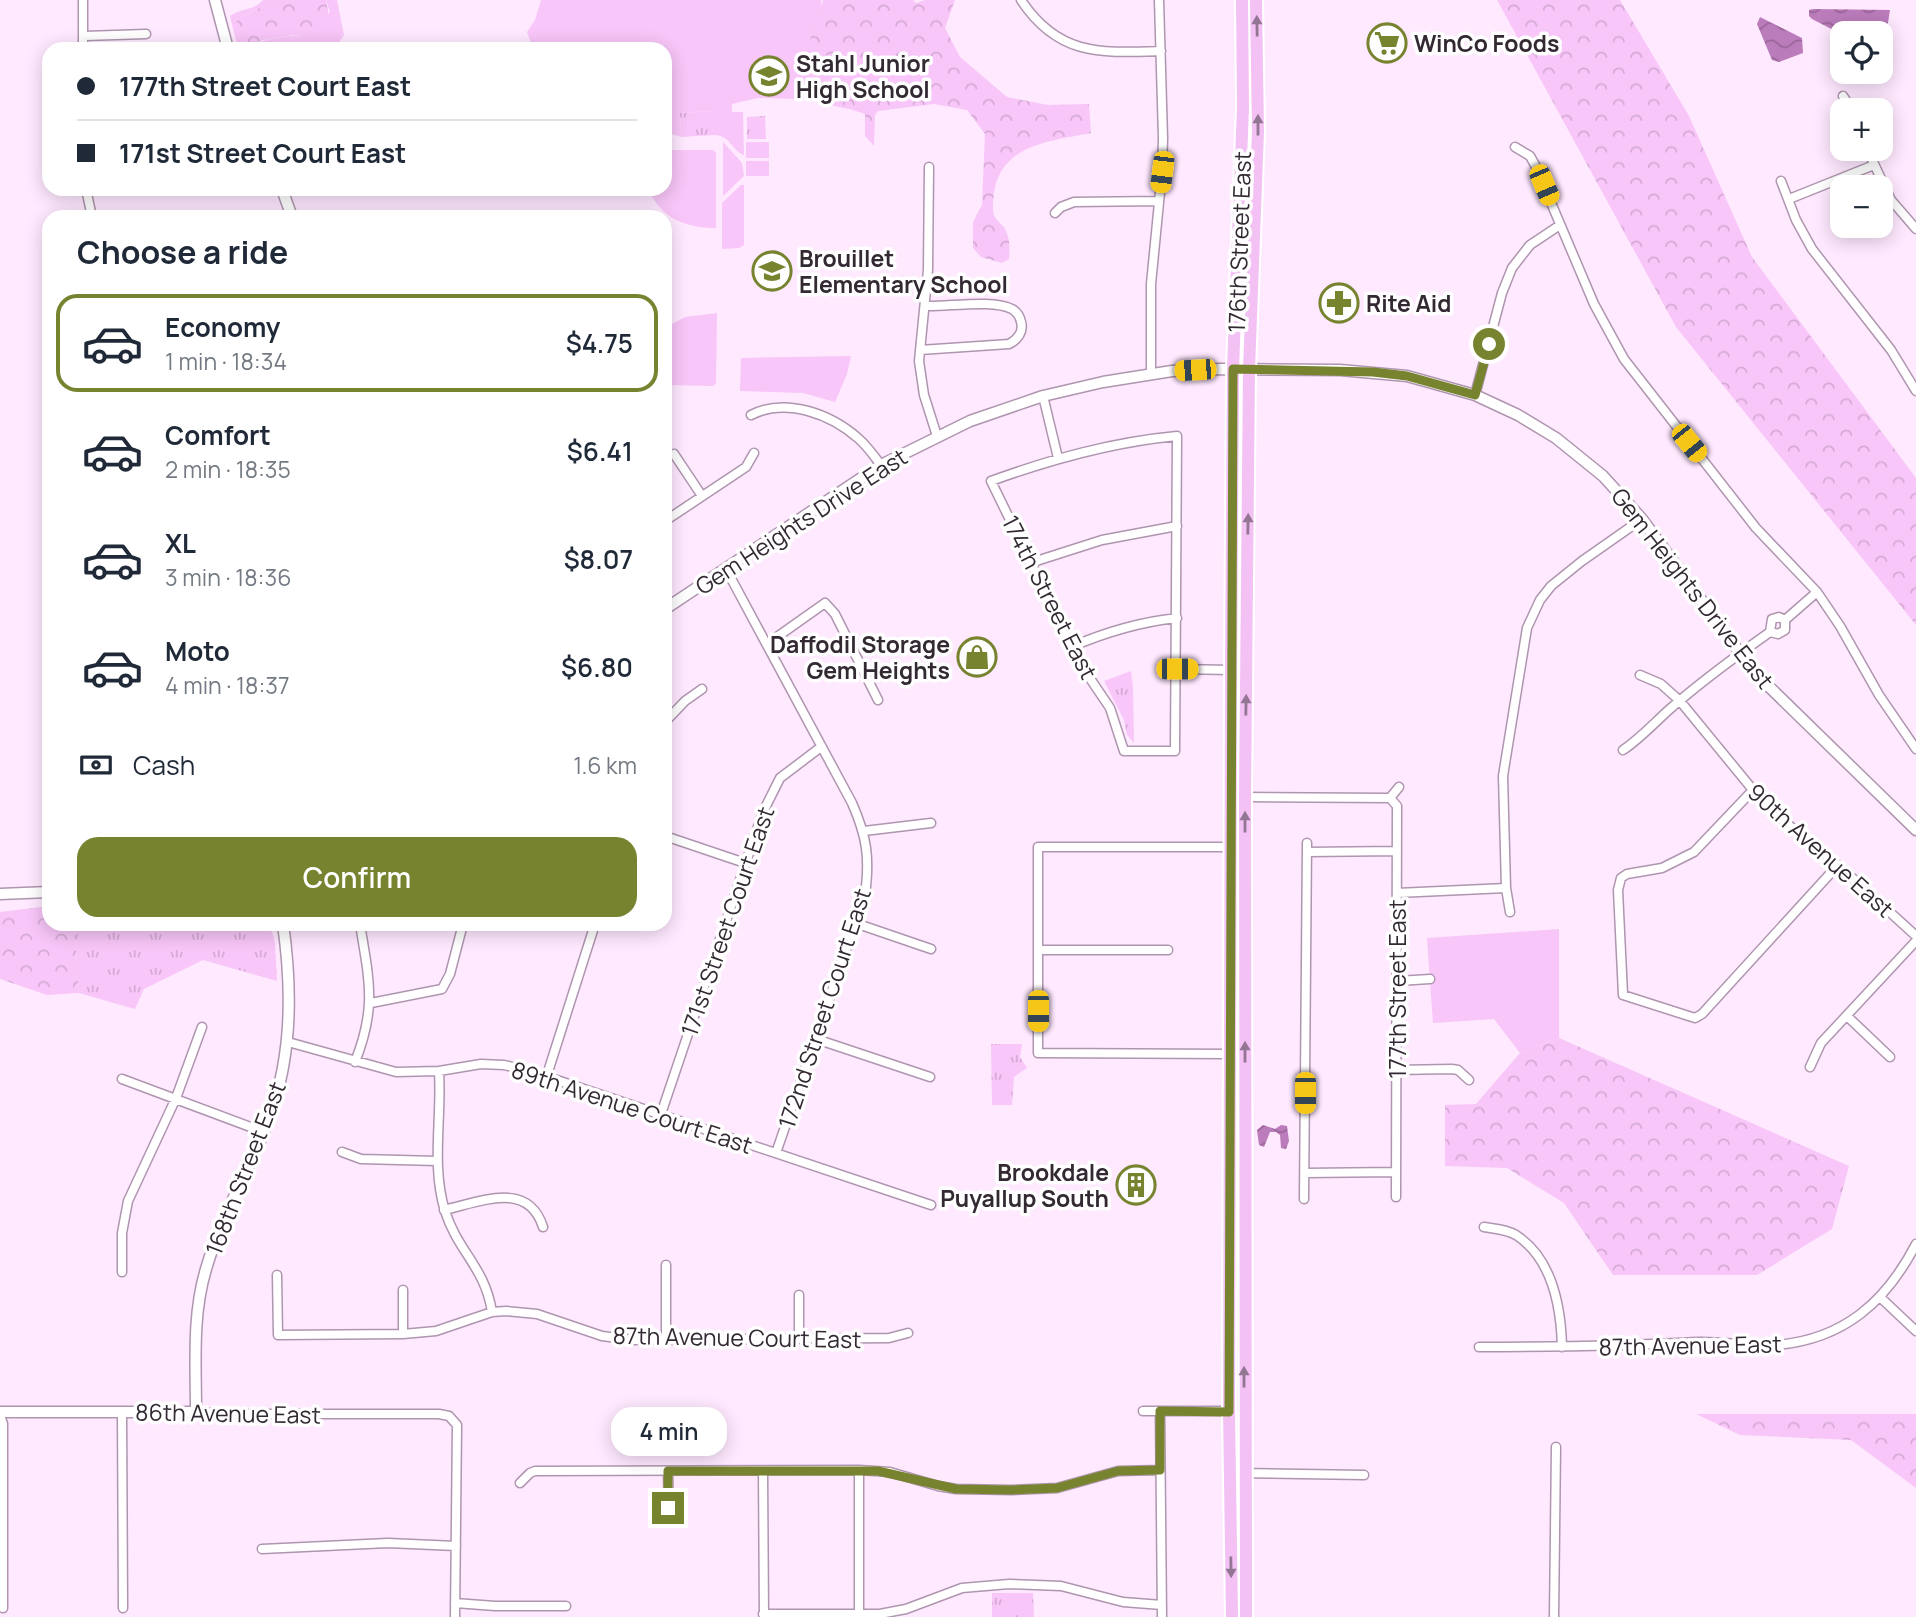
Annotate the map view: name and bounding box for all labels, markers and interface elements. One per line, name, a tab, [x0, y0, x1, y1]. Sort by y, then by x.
one-way arrow	[1251, 15, 1262, 37]
map controls	[1830, 21, 1893, 238]
button: locate	[1830, 21, 1893, 84]
supermarket icon: WinCo Foods	[1366, 22, 1408, 64]
place label: WinCo Foods	[1414, 27, 1559, 59]
place label: Stahl Junior High School	[796, 47, 930, 105]
school or university icon: Stahl Junior High School	[748, 55, 790, 97]
text: 177th Street Court East	[119, 68, 411, 104]
button: +	[1830, 98, 1893, 161]
one-way arrow	[1252, 114, 1264, 136]
text: 171st Street Court East	[119, 135, 406, 171]
car	[1150, 150, 1175, 194]
street label: 176th Street East	[1220, 151, 1258, 333]
car	[1527, 162, 1562, 208]
button: −	[1830, 175, 1893, 238]
text: Choose a ride	[77, 230, 288, 274]
place label: Brouillet Elementary School	[799, 242, 1008, 300]
school or university icon: Brouillet Elementary School	[751, 250, 793, 292]
pharmacy icon: Rite Aid	[1318, 282, 1360, 324]
place label: Rite Aid	[1366, 287, 1451, 319]
text: Economy	[165, 309, 280, 345]
icon: car	[81, 312, 144, 375]
text: $4.75	[566, 325, 633, 361]
route start	[1473, 328, 1505, 360]
text: 1 min · 18:34	[165, 345, 287, 377]
car	[1174, 358, 1217, 382]
text: Comfort	[165, 417, 271, 453]
icon: car	[81, 420, 144, 483]
car	[1668, 420, 1711, 466]
text: $6.41	[567, 433, 633, 469]
street label: Gem Heights Drive East	[689, 440, 913, 602]
text: 2 min · 18:35	[165, 453, 291, 485]
street label: Gem Heights Drive East	[1604, 481, 1782, 695]
street label: 174th Street East	[995, 510, 1105, 684]
one-way arrow	[1242, 513, 1254, 535]
text: XL	[165, 525, 196, 561]
icon: car	[81, 528, 144, 591]
text: $8.07	[564, 541, 633, 577]
text: 3 min · 18:36	[165, 561, 291, 593]
place label: Daffodil Storage Gem Heights	[770, 628, 950, 686]
text: Moto	[165, 633, 230, 669]
icon: car	[81, 636, 144, 699]
shop icon: Daffodil Storage Gem Heights	[956, 636, 998, 678]
text: $6.80	[561, 649, 633, 685]
car	[1157, 659, 1199, 680]
text: 4 min · 18:37	[165, 669, 290, 701]
one-way arrow	[1240, 693, 1252, 715]
icon: cash	[77, 746, 115, 784]
text: Cash	[133, 747, 195, 783]
text: 1.6 km	[573, 749, 637, 781]
street label: 90th Avenue East	[1741, 776, 1901, 924]
street label: 171st Street Court East	[673, 802, 781, 1040]
one-way arrow	[1239, 811, 1251, 833]
button: Confirm	[77, 837, 637, 917]
street label: 172nd Street Court East	[770, 884, 878, 1132]
street label: 177th Street East	[1381, 899, 1413, 1079]
car	[1028, 990, 1049, 1032]
one-way arrow	[1239, 1041, 1251, 1063]
street label: 89th Avenue Court East	[507, 1053, 757, 1161]
car	[1295, 1072, 1316, 1114]
street label: 168th Street East	[197, 1077, 293, 1259]
place label: Brookdale Puyallup South	[940, 1156, 1109, 1214]
building icon: Brookdale Puyallup South	[1115, 1164, 1157, 1206]
street label: 87th Avenue Court East	[612, 1319, 862, 1355]
street label: 87th Avenue East	[1598, 1327, 1782, 1363]
one-way arrow	[1238, 1366, 1250, 1388]
street label: 86th Avenue East	[135, 1395, 321, 1431]
callout: 4 min	[610, 1406, 726, 1456]
text: 4 min	[640, 1415, 698, 1447]
route end	[652, 1492, 684, 1524]
one-way arrow	[1226, 1556, 1237, 1578]

